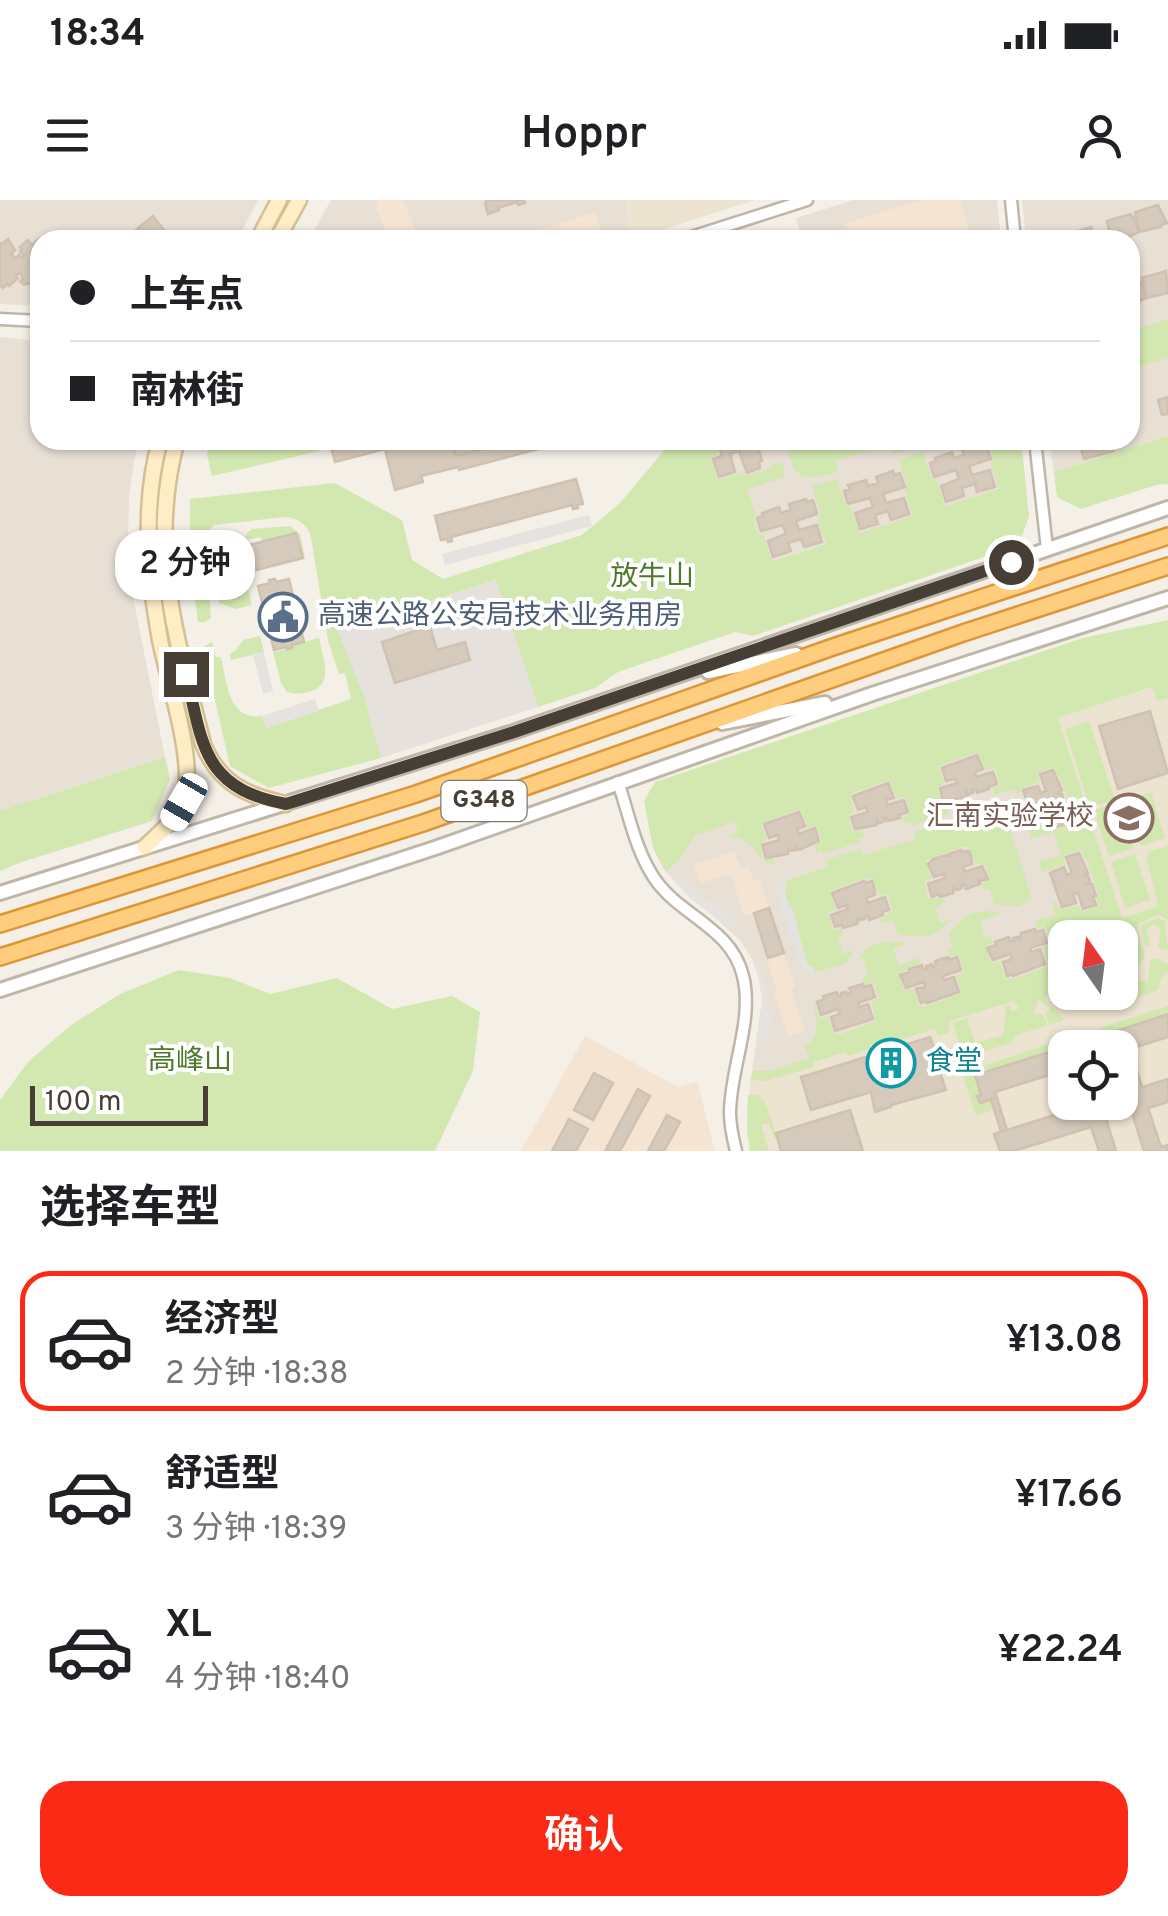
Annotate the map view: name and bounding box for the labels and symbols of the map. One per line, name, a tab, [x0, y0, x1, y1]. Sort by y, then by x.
callout: 2 分钟	[116, 529, 256, 599]
route start	[989, 540, 1034, 585]
park label: 放牛山	[610, 560, 694, 596]
public building icon: 高速公路公安局技术业务用房	[257, 591, 309, 643]
place label: 高速公路公安局技术业务用房	[318, 599, 682, 635]
route end	[164, 652, 209, 697]
car	[156, 769, 212, 835]
road number: G348	[442, 781, 526, 821]
school or university icon: 汇南实验学校	[1103, 792, 1155, 844]
place label: 汇南实验学校	[926, 800, 1094, 836]
north arrow	[1048, 920, 1138, 1010]
building icon: 食堂	[865, 1037, 917, 1089]
park label: 高峰山	[148, 1044, 232, 1080]
place label: 食堂	[926, 1045, 982, 1081]
scale bar	[30, 1081, 208, 1126]

